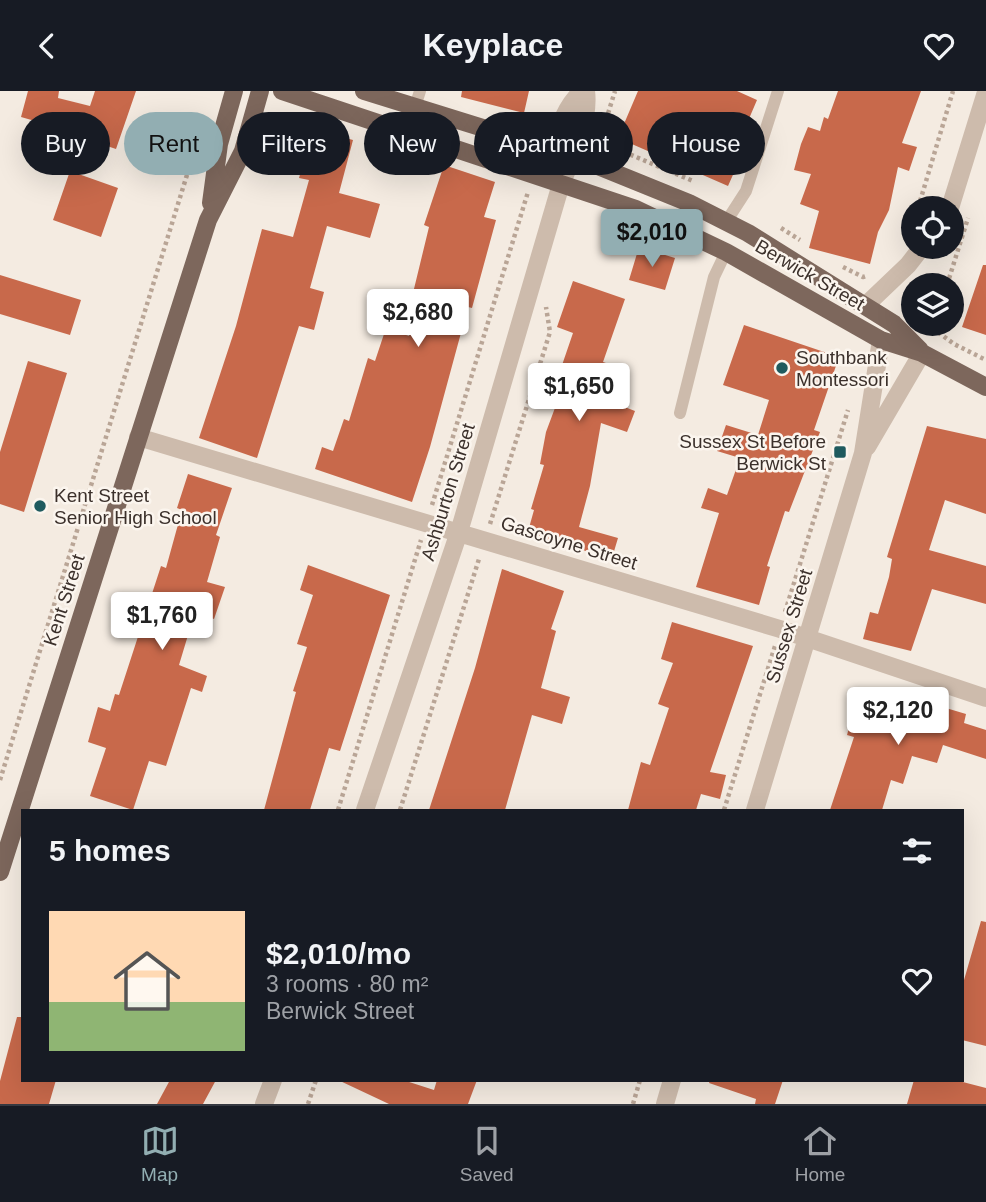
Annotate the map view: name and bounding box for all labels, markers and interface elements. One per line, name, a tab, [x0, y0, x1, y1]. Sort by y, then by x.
icon: back	[28, 27, 66, 65]
text: Keyplace	[423, 27, 563, 63]
icon: heart	[920, 27, 958, 65]
chip: Buy	[21, 112, 110, 175]
chip: Rent	[124, 112, 223, 175]
chip: Filters	[237, 112, 350, 175]
chip: New	[364, 112, 460, 175]
chip: Apartment	[474, 112, 633, 175]
chip: House	[647, 112, 765, 175]
map controls	[901, 196, 964, 336]
button: locate	[901, 196, 964, 259]
pin: $2,010	[595, 209, 709, 269]
text: $2,010	[617, 219, 687, 245]
street label: Berwick Street	[752, 235, 869, 315]
button: layers	[901, 273, 964, 336]
pin: $2,680	[361, 289, 475, 349]
text: $2,680	[383, 299, 453, 325]
place label: Southbank Montessori	[796, 347, 889, 390]
marker: Southbank Montessori	[774, 360, 790, 376]
pin: $1,650	[522, 363, 636, 423]
text: $1,650	[544, 373, 614, 399]
street label: Ashburton Street	[417, 420, 479, 563]
place label: Sussex St Before Berwick St	[679, 431, 827, 474]
marker: Sussex St Before Berwick St	[832, 444, 848, 460]
place label: Kent Street Senior High School	[54, 485, 217, 528]
marker: Kent Street Senior High School	[32, 498, 48, 514]
street label: Gascoyne Street	[498, 512, 640, 574]
street label: Kent Street	[39, 551, 89, 648]
street label: Sussex Street	[762, 566, 817, 686]
pin: $1,760	[105, 593, 219, 652]
text: $1,760	[127, 602, 197, 628]
pin: $2,120	[841, 687, 955, 747]
text: $2,120	[863, 697, 933, 723]
icon: filters	[898, 832, 936, 870]
text: 5 homes	[49, 834, 171, 867]
text: $2,010/mo	[266, 937, 411, 970]
icon: home	[105, 939, 189, 1023]
icon: heart	[898, 962, 936, 1000]
text: 3 rooms · 80 m²	[266, 971, 428, 997]
text: Berwick Street	[266, 998, 414, 1024]
tab: Map	[141, 1122, 179, 1186]
tab: Saved	[460, 1122, 514, 1186]
tab: Home	[795, 1122, 845, 1186]

